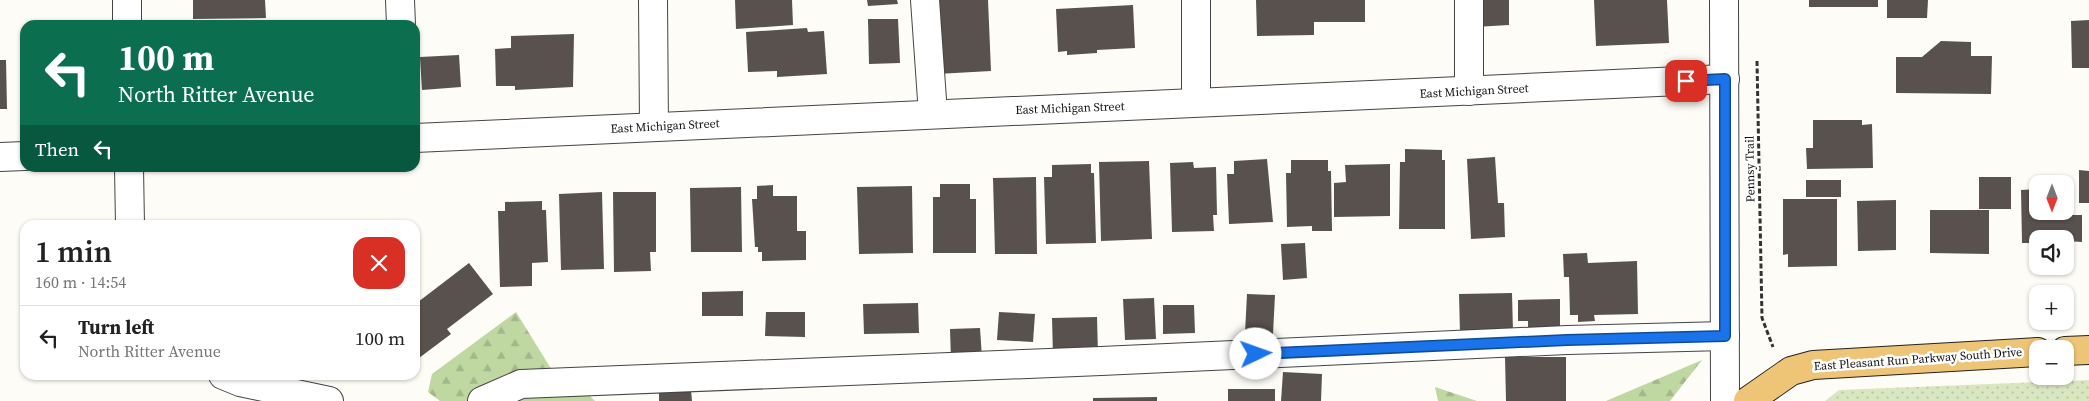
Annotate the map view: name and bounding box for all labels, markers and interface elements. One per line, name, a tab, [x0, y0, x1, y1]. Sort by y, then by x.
text: 100 m	[118, 34, 214, 82]
icon: left	[35, 40, 100, 105]
pin	[1665, 60, 1707, 102]
icon: arrive	[1672, 67, 1700, 95]
text: North Ritter Avenue	[118, 79, 314, 109]
street label: East Michigan Street	[1419, 80, 1529, 102]
street label: East Michigan Street	[1015, 98, 1125, 118]
street label: East Michigan Street	[610, 115, 720, 137]
icon: left	[89, 135, 117, 163]
street label: Pennsy Trail	[1741, 135, 1759, 202]
text: Then	[35, 136, 79, 162]
north arrow	[2029, 175, 2074, 220]
map controls	[2029, 175, 2074, 385]
button: sound	[2029, 230, 2074, 275]
text: 1 min	[35, 231, 112, 272]
button: close	[353, 237, 405, 289]
text: 160 m · 14:54	[35, 271, 126, 293]
button: +	[2029, 285, 2074, 330]
text: Turn left	[78, 314, 154, 340]
icon: left	[35, 324, 63, 352]
text: 100 m	[355, 325, 405, 351]
position arrow	[1229, 327, 1281, 379]
text: North Ritter Avenue	[78, 340, 221, 362]
button: −	[2029, 340, 2074, 385]
street label: East Pleasant Run Parkway South Drive	[1813, 344, 2023, 374]

